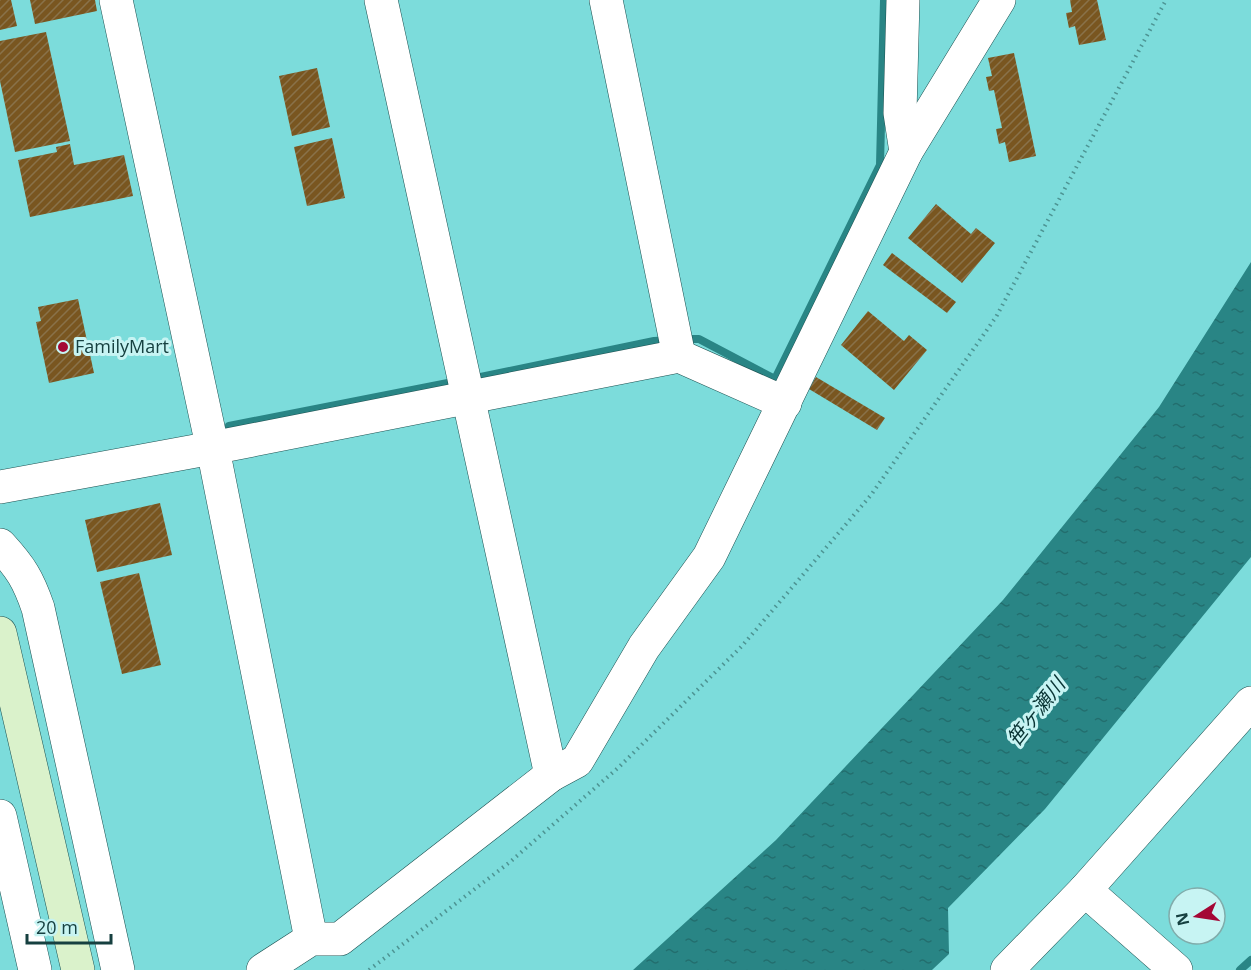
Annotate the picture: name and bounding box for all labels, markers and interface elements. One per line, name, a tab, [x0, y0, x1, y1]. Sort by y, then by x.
place label: FamilyMart	[75, 334, 169, 358]
marker: FamilyMart	[56, 340, 70, 354]
water label: 笹ヶ瀬川	[1000, 670, 1072, 752]
north arrow	[1167, 886, 1227, 946]
scale bar	[27, 907, 111, 945]
text: N	[1170, 910, 1194, 928]
text: 20 m	[36, 915, 78, 939]

